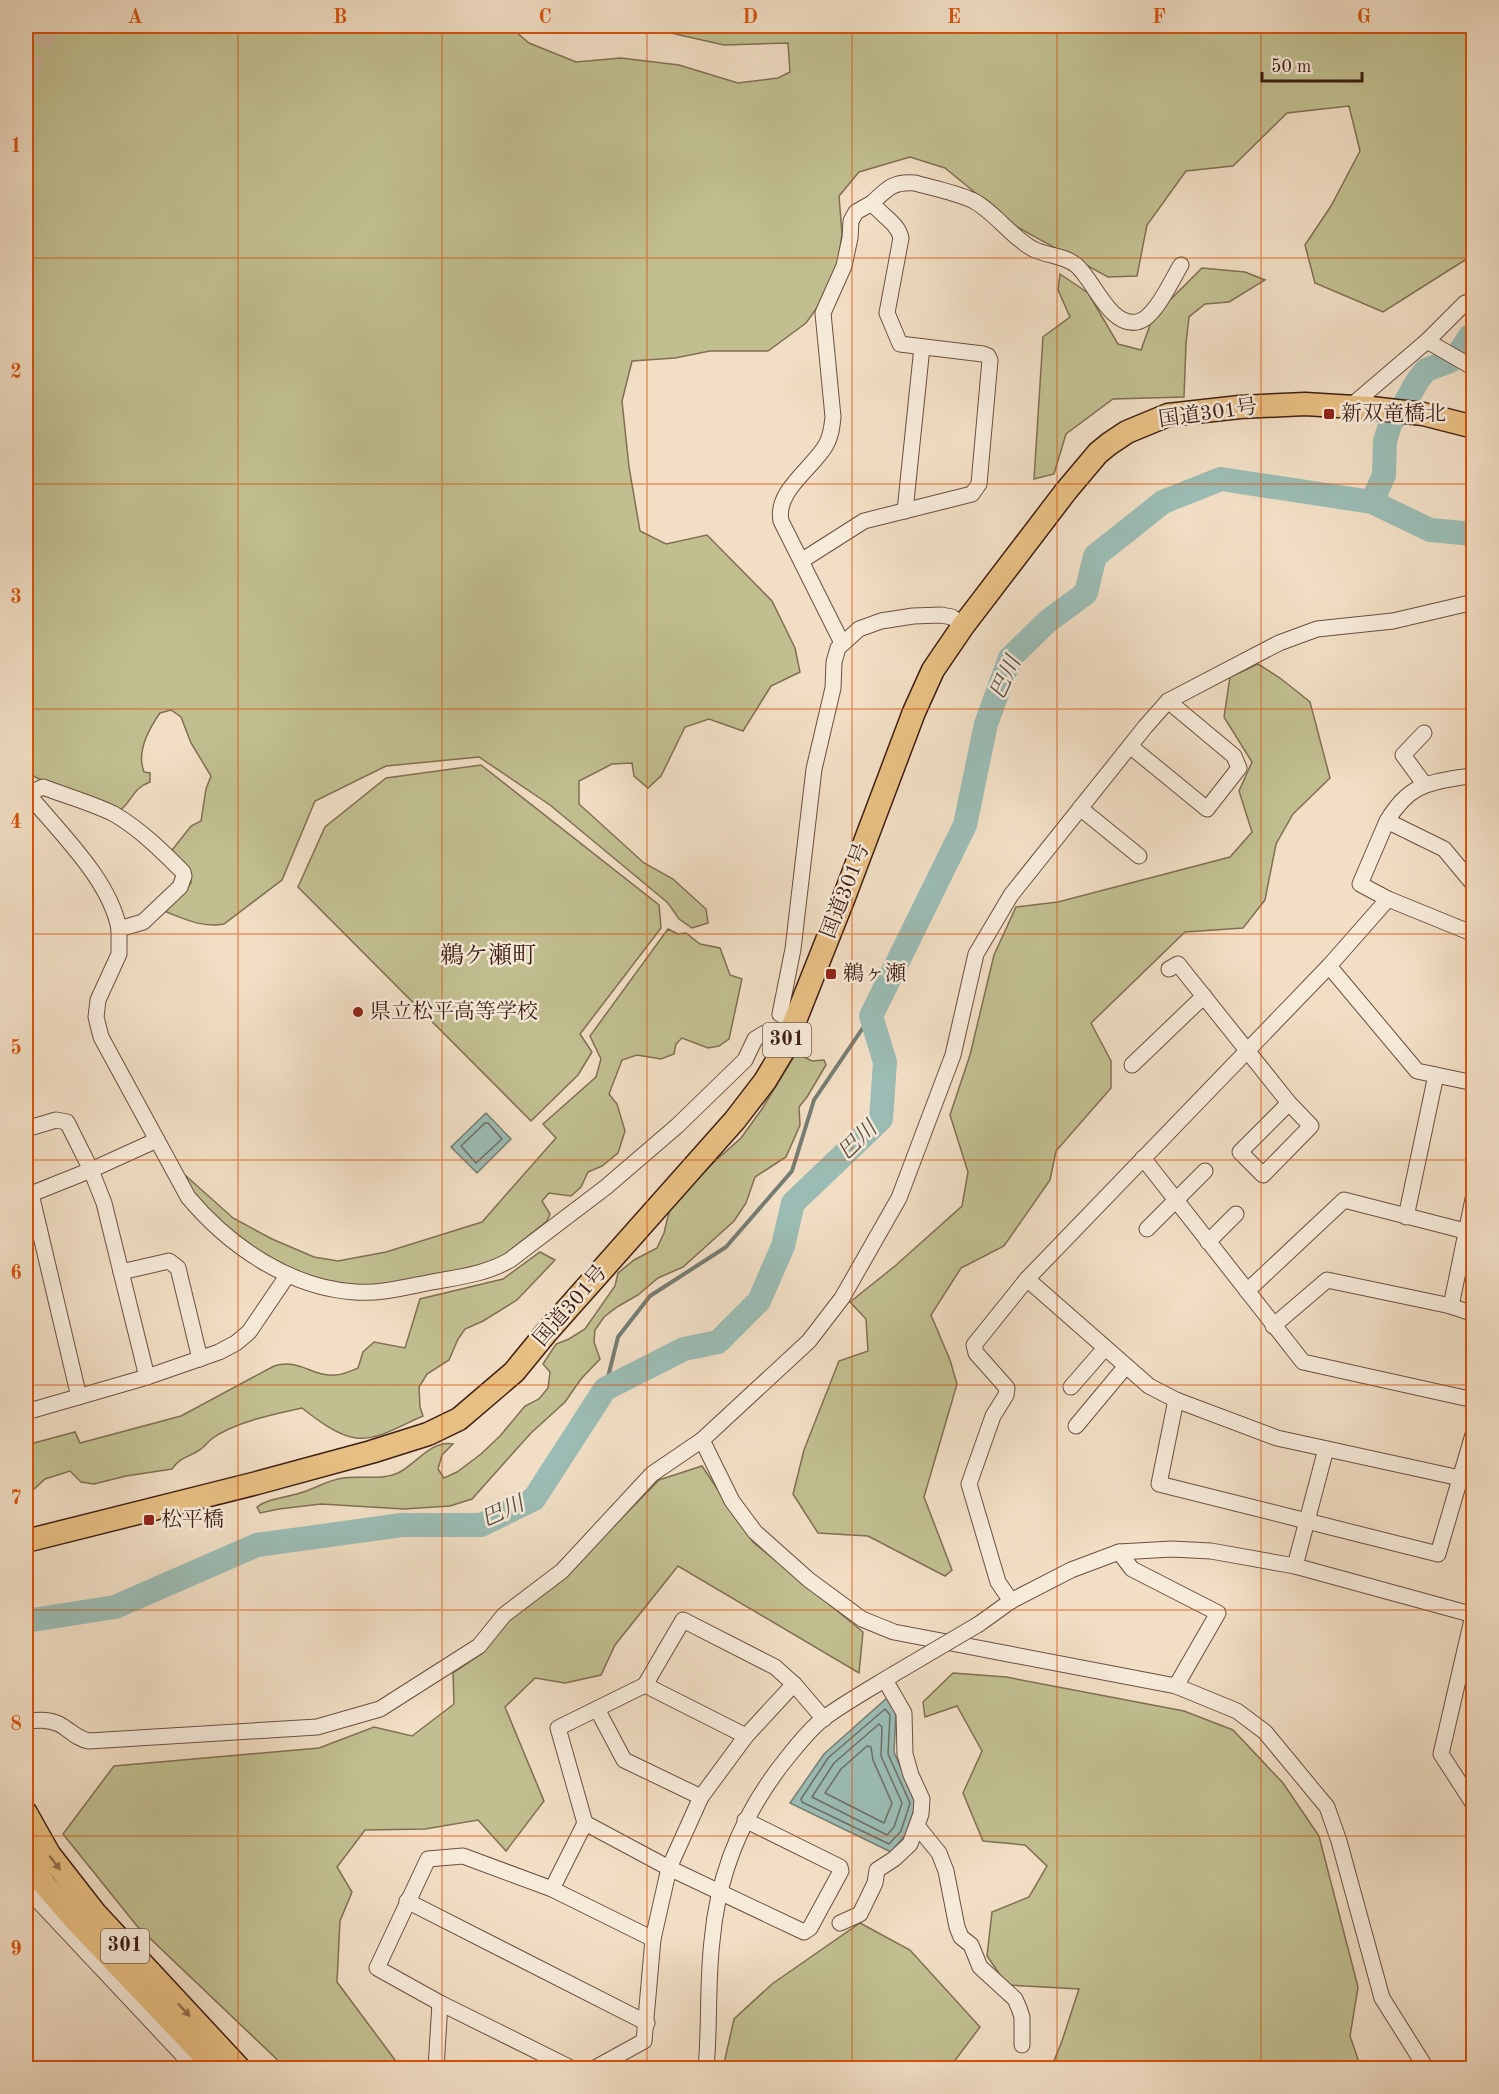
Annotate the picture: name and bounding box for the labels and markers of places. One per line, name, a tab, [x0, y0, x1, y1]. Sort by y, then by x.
place label: 新双竜橋北	[1341, 402, 1446, 425]
marker: 新双竜橋北	[1322, 407, 1336, 421]
place label: 鵜ヶ瀬	[843, 962, 906, 985]
marker: 鵜ヶ瀬	[824, 967, 838, 981]
place label: 県立松平高等学校	[370, 1000, 538, 1023]
marker: 県立松平高等学校	[351, 1005, 365, 1019]
place label: 松平橋	[161, 1508, 224, 1531]
marker: 松平橋	[142, 1513, 156, 1527]

